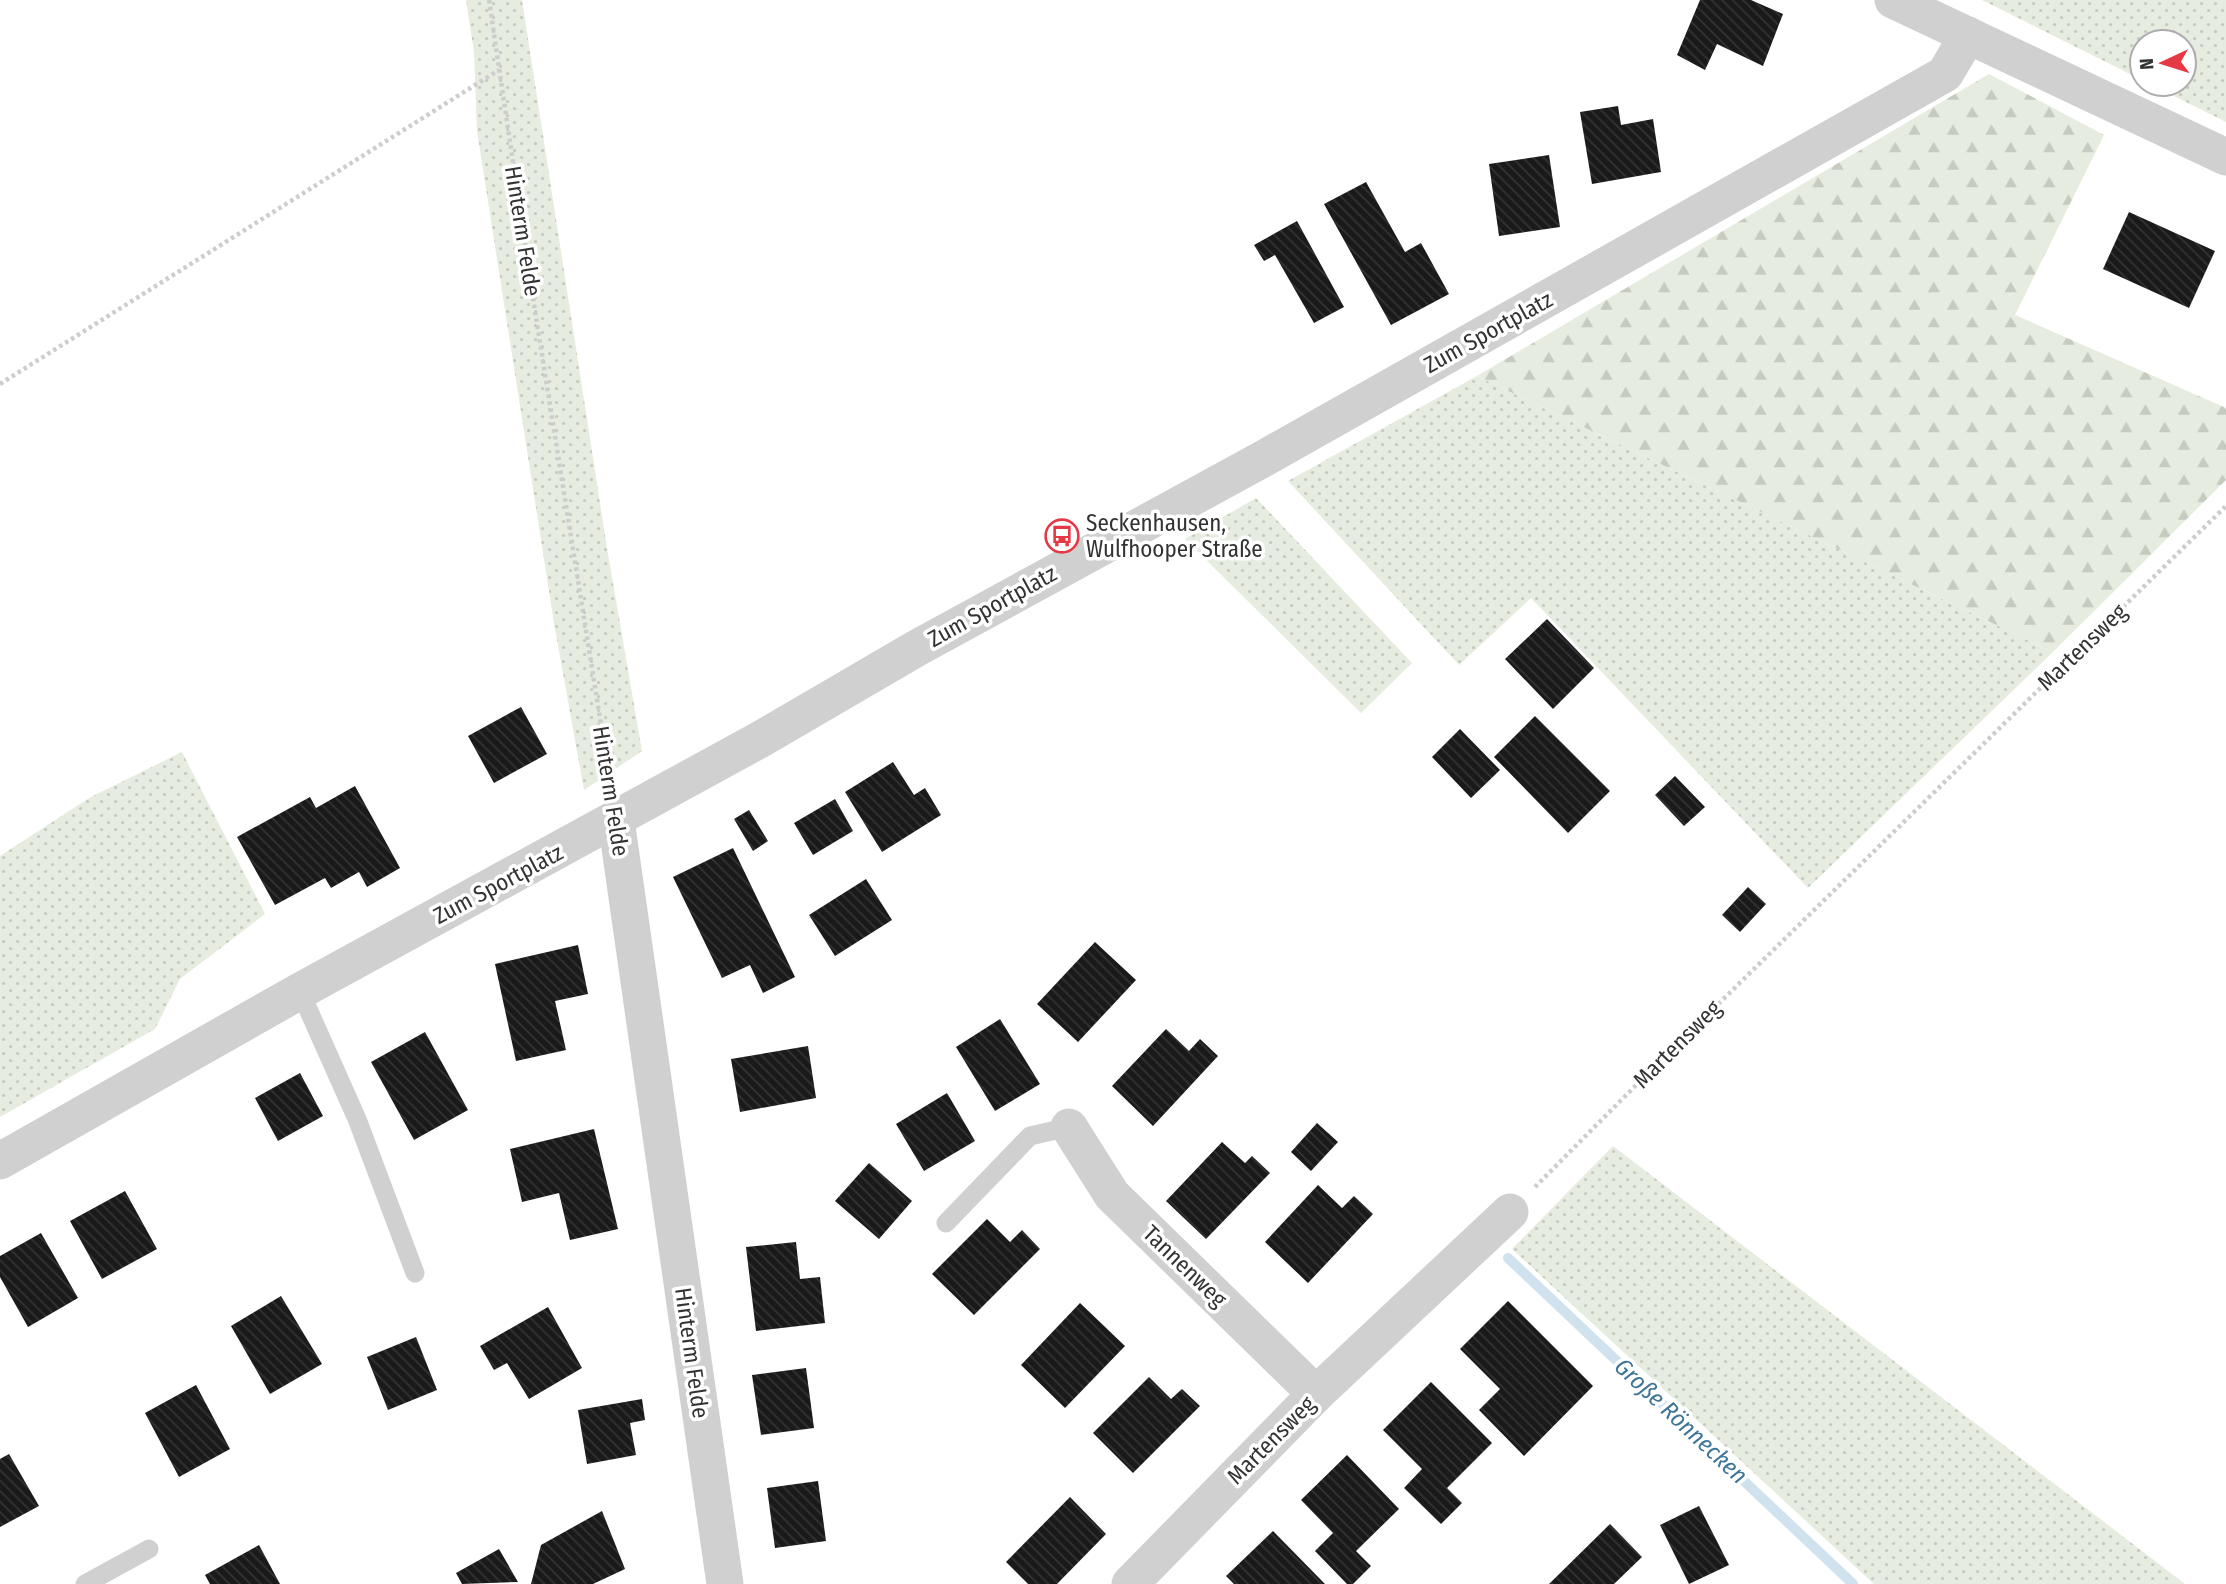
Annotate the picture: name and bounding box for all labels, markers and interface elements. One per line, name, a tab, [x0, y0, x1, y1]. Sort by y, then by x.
north arrow	[2128, 28, 2198, 98]
text: N	[2135, 58, 2158, 71]
street label: Hinterm Felde	[499, 164, 547, 298]
street label: Zum Sportplatz	[1419, 285, 1557, 379]
place label: Seckenhausen, Wulfhooper Straße	[1086, 509, 1263, 563]
bus stop icon: Seckenhausen, Wulfhooper Straße	[1043, 517, 1081, 555]
street label: Zum Sportplatz	[923, 559, 1061, 653]
street label: Martensweg	[2032, 597, 2133, 696]
street label: Hinterm Felde	[587, 724, 635, 858]
street label: Zum Sportplatz	[428, 838, 568, 930]
street label: Martensweg	[1627, 994, 1727, 1094]
street label: Tannenweg	[1137, 1219, 1233, 1313]
street label: Hinterm Felde	[669, 1286, 715, 1420]
water label: Große Rönnecken	[1609, 1352, 1753, 1490]
street label: Martensweg	[1221, 1390, 1321, 1490]

